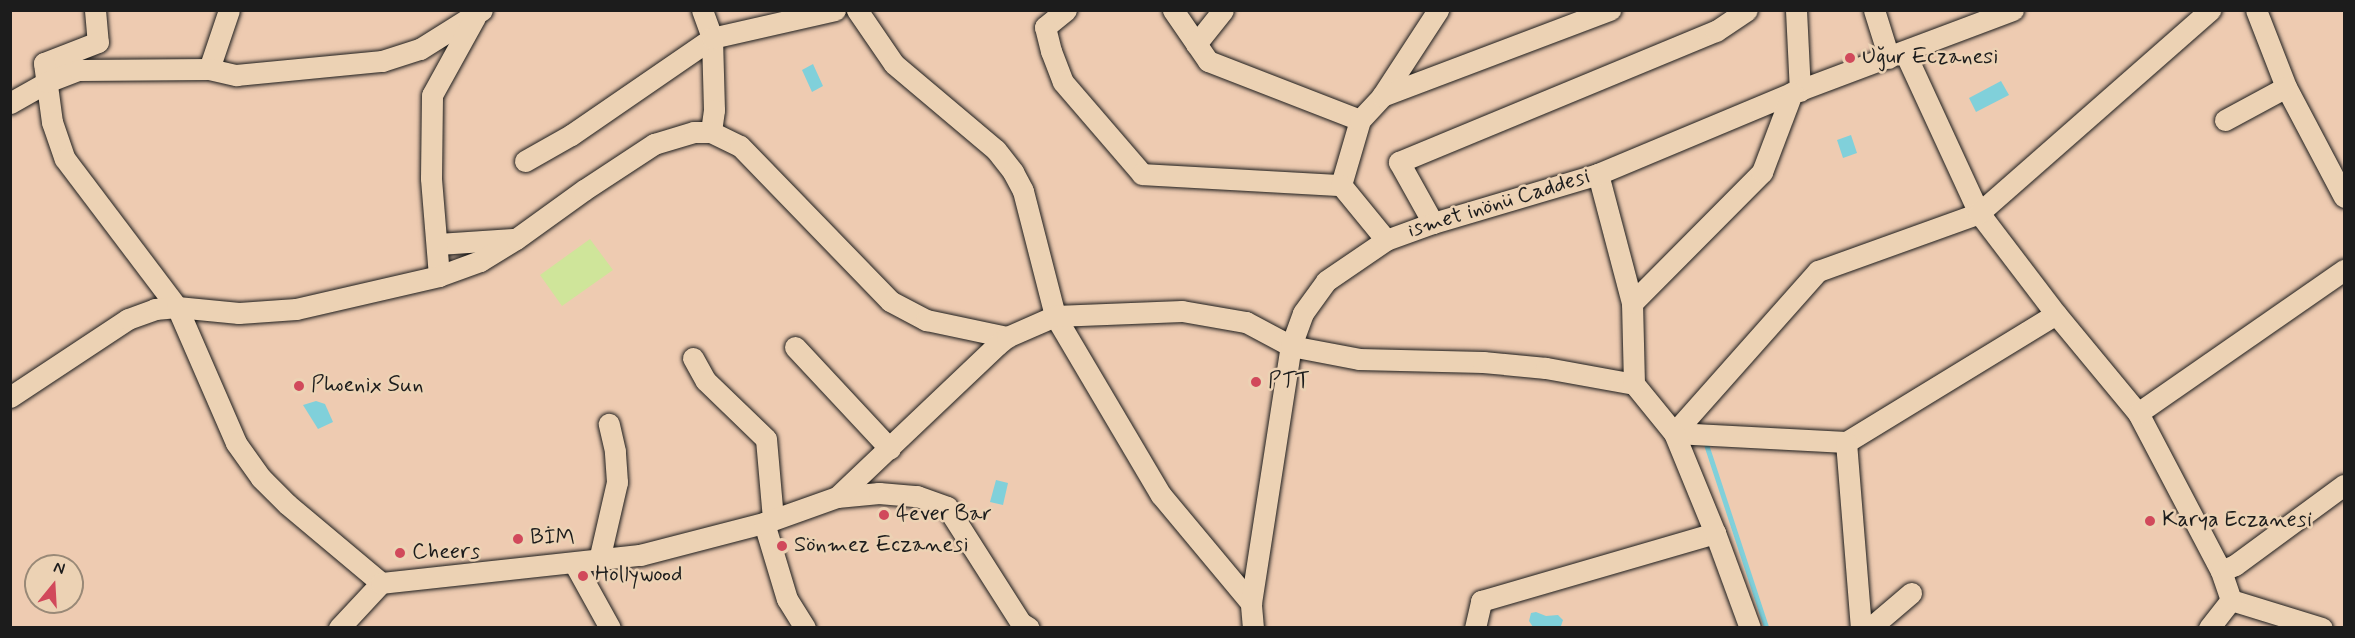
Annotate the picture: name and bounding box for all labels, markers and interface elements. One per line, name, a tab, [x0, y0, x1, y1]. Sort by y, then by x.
place label: Uğur Eczanesi	[1862, 45, 1999, 71]
marker: Uğur Eczanesi	[1843, 51, 1857, 65]
street label: ismet inönü Caddesi	[1405, 164, 1593, 244]
place label: PTT	[1268, 369, 1310, 395]
place label: Phoenix Sun	[311, 373, 423, 399]
marker: PTT	[1249, 375, 1263, 389]
marker: Phoenix Sun	[292, 379, 306, 393]
place label: 4ever Bar	[896, 502, 989, 528]
marker: 4ever Bar	[877, 508, 891, 522]
place label: Karya Eczanesi	[2162, 508, 2312, 534]
marker: Karya Eczanesi	[2143, 514, 2157, 528]
place label: BİM	[530, 526, 575, 552]
marker: BİM	[511, 532, 525, 546]
place label: Sönmez Eczanesi	[794, 533, 963, 559]
marker: Sönmez Eczanesi	[775, 539, 789, 553]
place label: Cheers	[412, 540, 480, 566]
marker: Cheers	[393, 546, 407, 560]
north arrow	[24, 554, 84, 614]
text: N	[51, 557, 67, 580]
place label: Hollywood	[595, 563, 683, 589]
marker: Hollywood	[576, 569, 590, 583]

